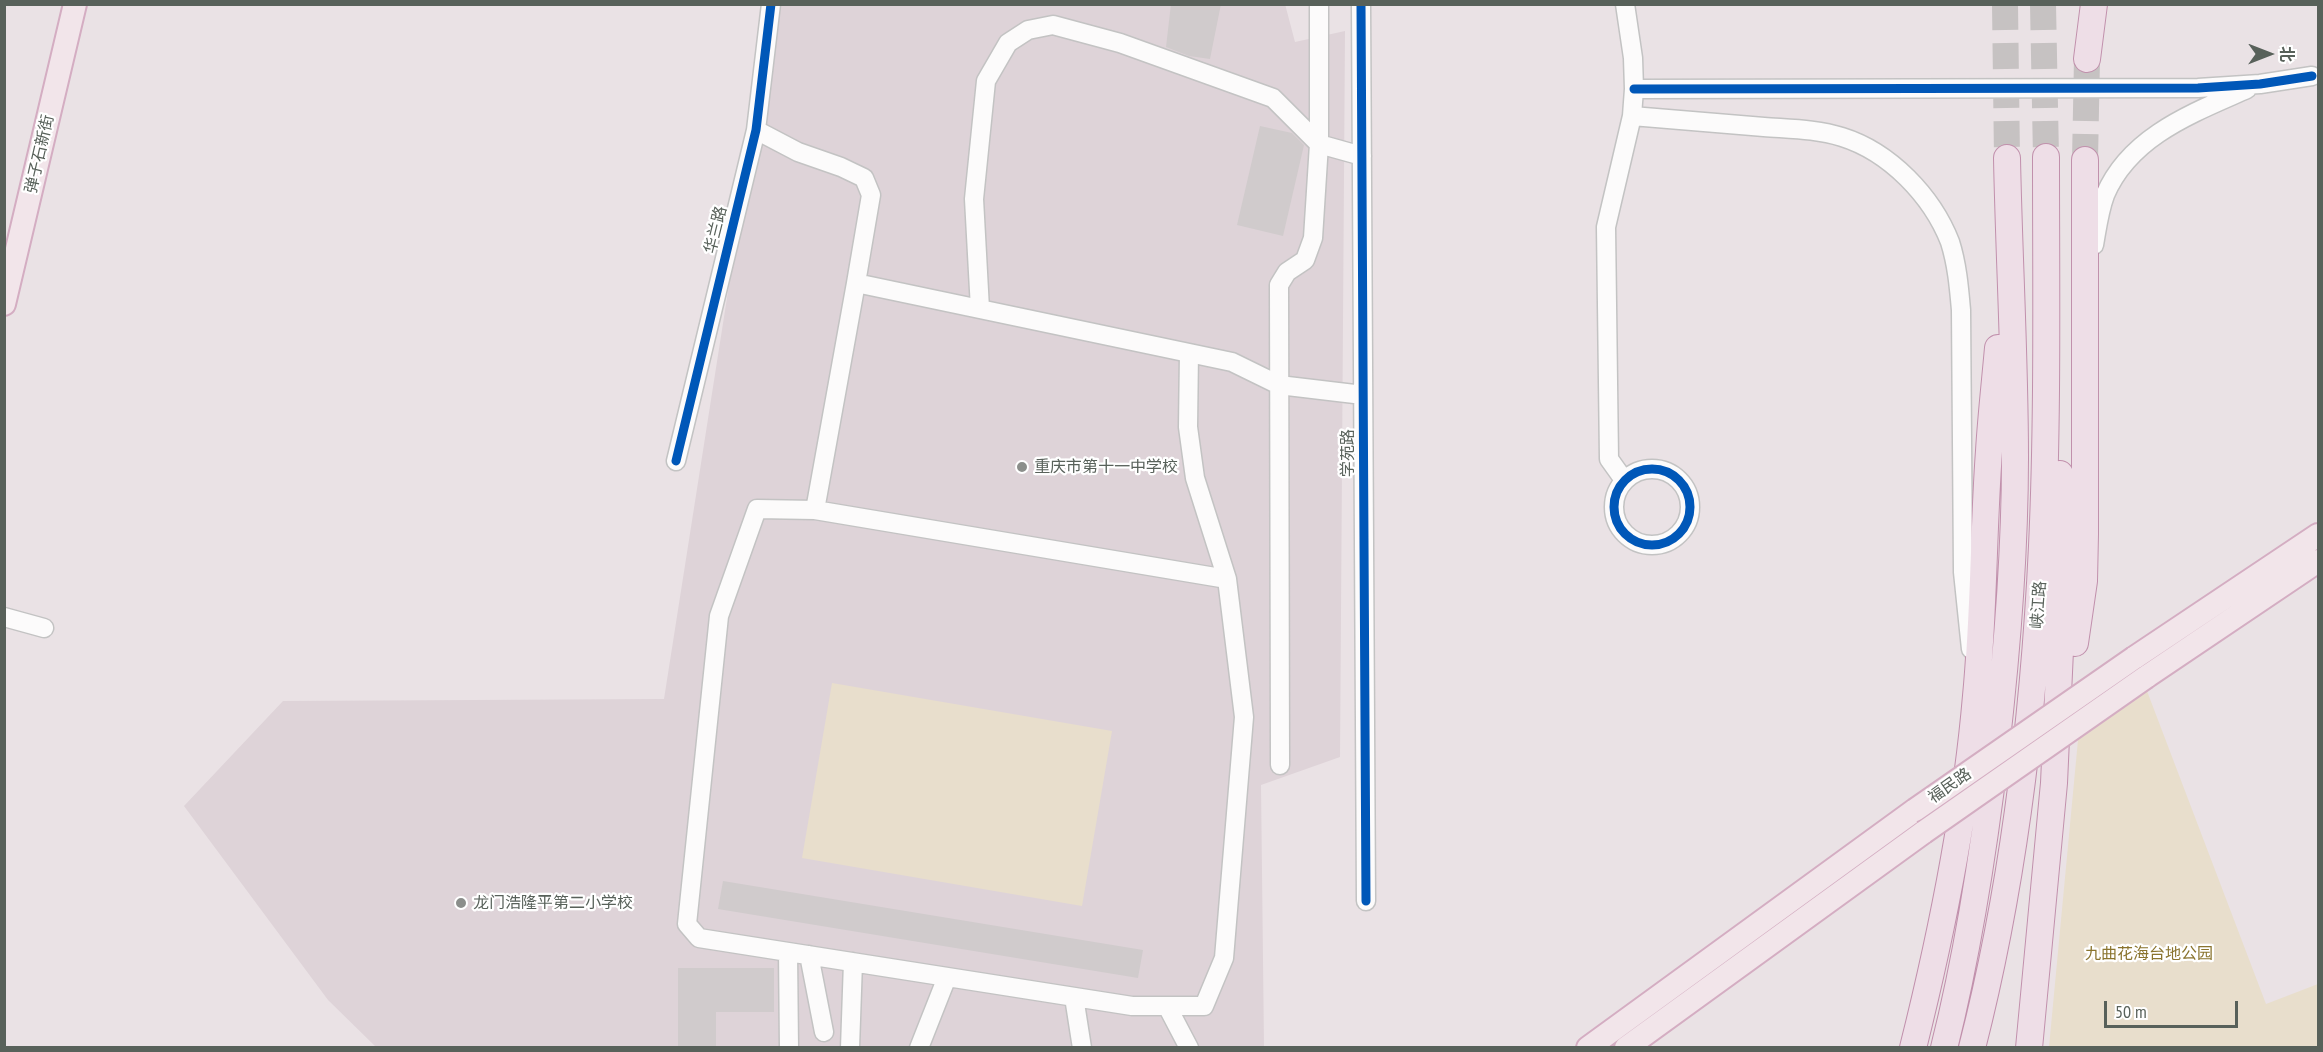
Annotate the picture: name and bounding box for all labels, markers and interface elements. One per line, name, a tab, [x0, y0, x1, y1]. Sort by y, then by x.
north arrow	[2239, 24, 2299, 84]
text: 北	[2277, 46, 2297, 62]
street label: 弹子石新街	[22, 113, 58, 195]
street label: 华兰路	[701, 204, 731, 256]
street label: 学苑路	[1338, 429, 1358, 477]
place label: 重庆市第十一中学校	[1034, 457, 1178, 477]
marker: 重庆市第十一中学校	[1015, 460, 1029, 474]
street label: 峡江路	[2028, 580, 2050, 630]
street label: 福民路	[1925, 764, 1975, 808]
place label: 龙门浩隆平第二小学校	[473, 893, 633, 913]
marker: 龙门浩隆平第二小学校	[454, 896, 468, 910]
park label: 九曲花海台地公园	[2085, 944, 2213, 964]
scale bar	[2107, 989, 2240, 1027]
text: 50 m	[2115, 1000, 2147, 1023]

